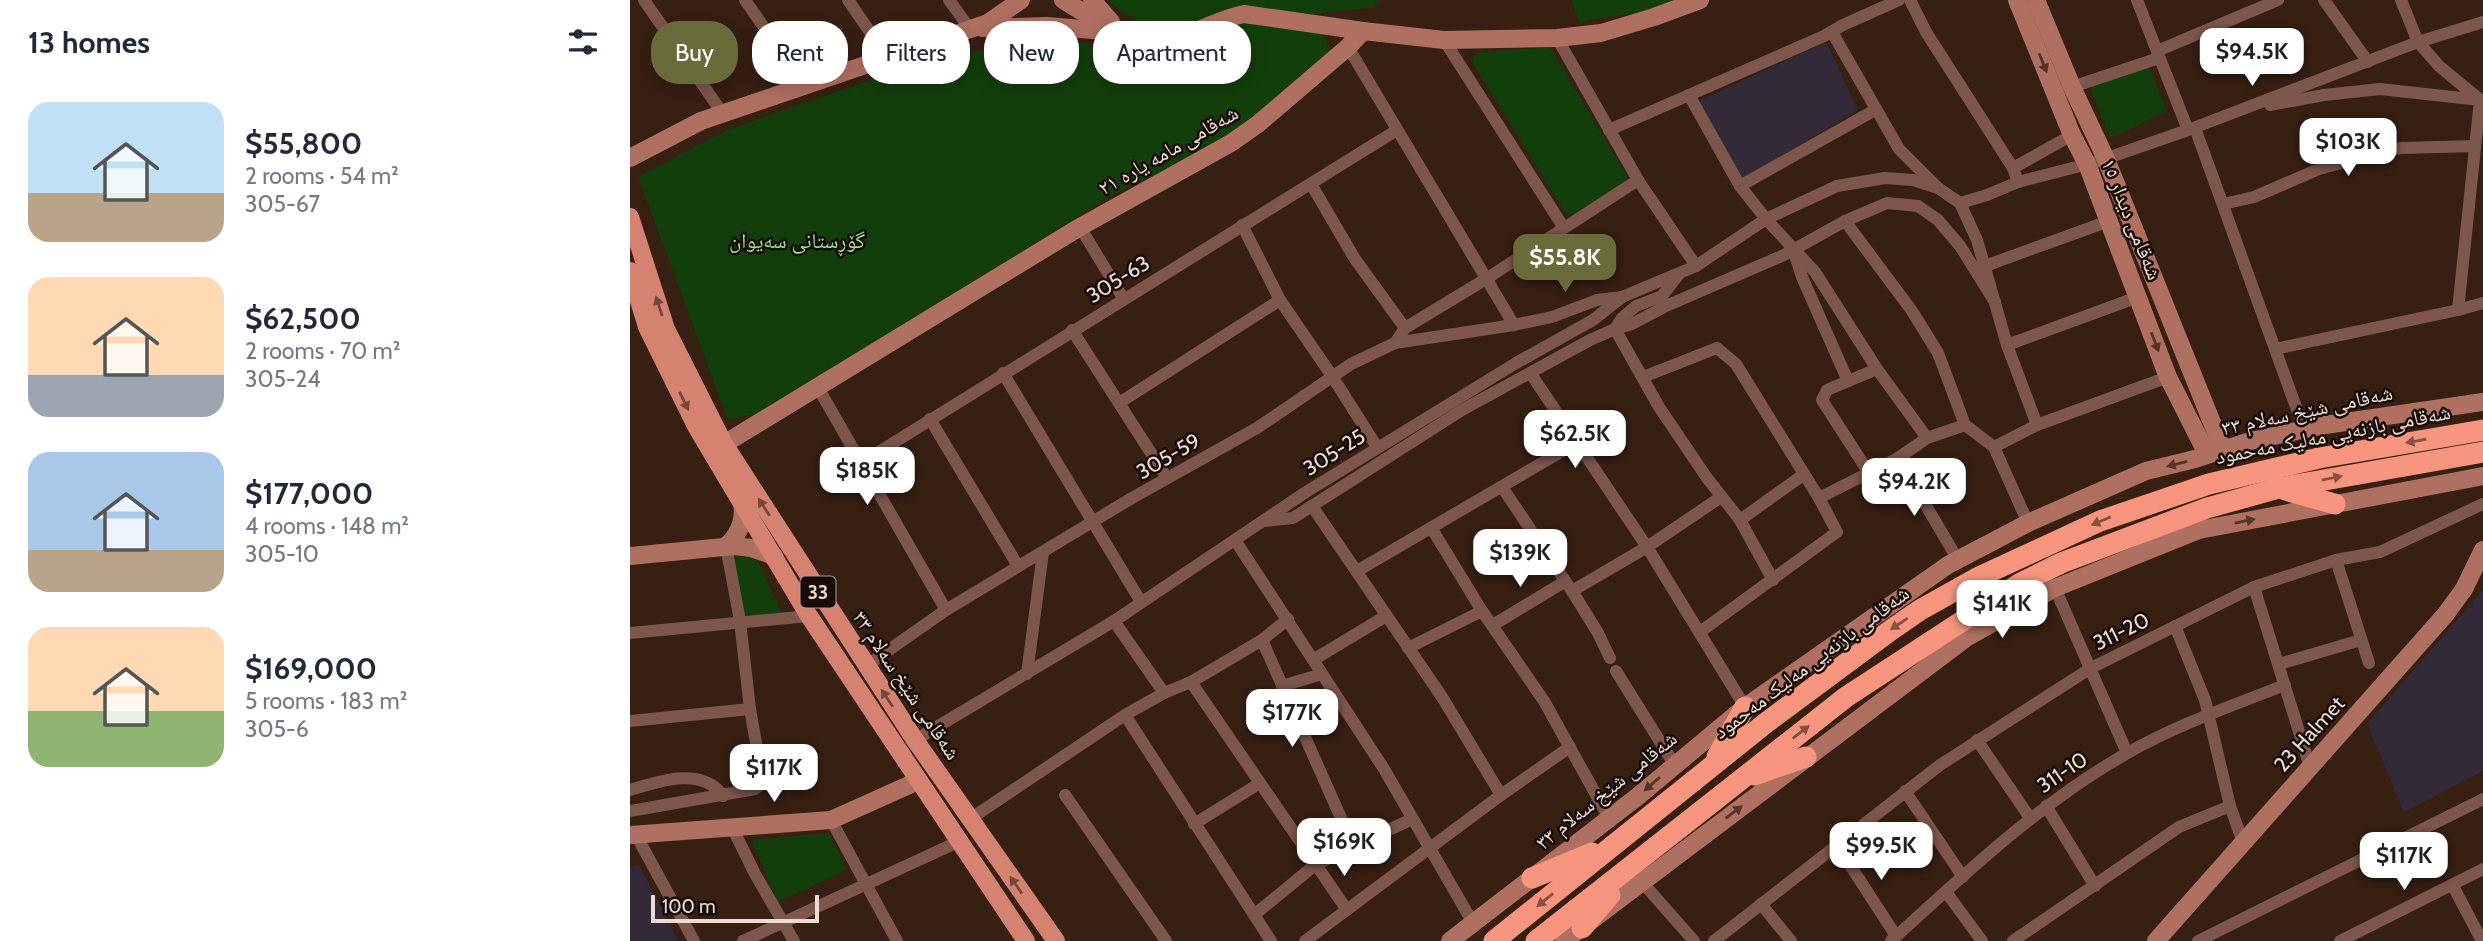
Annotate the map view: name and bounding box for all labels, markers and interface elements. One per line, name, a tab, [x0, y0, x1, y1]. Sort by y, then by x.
chip: Buy	[651, 21, 738, 84]
chip: Rent	[752, 21, 848, 84]
chip: Filters	[862, 21, 970, 84]
chip: New	[984, 21, 1079, 84]
chip: Apartment	[1093, 21, 1251, 84]
icon: filters	[564, 23, 602, 61]
text: 13 homes	[28, 24, 150, 61]
pin: $94.5K	[2195, 28, 2309, 88]
text: $94.5K	[2216, 37, 2288, 65]
one-way arrow	[2037, 53, 2049, 73]
street label: شەقامی مامە یارە ٢١	[1093, 100, 1243, 201]
pin: $103K	[2299, 118, 2397, 178]
text: $55,800	[245, 125, 362, 162]
text: $103K	[2316, 127, 2380, 155]
icon: home	[84, 130, 168, 214]
street label: شەقامی دیدار ١٥	[2095, 155, 2168, 284]
text: 2 rooms · 54 m²	[245, 162, 399, 190]
text: 305-67	[245, 190, 320, 218]
park label: گۆڕستانی سەیوان	[729, 228, 865, 257]
pin: $55.8K	[1508, 234, 1622, 294]
text: $55.8K	[1529, 243, 1601, 271]
street label: 305-63	[1082, 250, 1154, 308]
one-way arrow	[653, 295, 663, 316]
text: $62,500	[245, 300, 361, 337]
icon: home	[84, 305, 168, 389]
one-way arrow	[2149, 332, 2160, 353]
text: 2 rooms · 70 m²	[245, 337, 400, 365]
text: 305-24	[245, 365, 321, 393]
street label: شەقامی شێخ سەلام ٣٣	[2219, 380, 2395, 442]
one-way arrow	[678, 391, 690, 411]
street label: شەقامی بازنەیی مەلیک مەحمود	[2213, 399, 2453, 470]
pin: $62.5K	[1518, 410, 1632, 470]
text: $62.5K	[1540, 419, 1610, 447]
street label: 305-25	[1298, 423, 1370, 481]
street label: 305-59	[1132, 428, 1204, 484]
one-way arrow	[2405, 436, 2427, 447]
pin: $185K	[818, 448, 916, 507]
text: $185K	[836, 456, 898, 484]
pin: $94.2K	[1857, 458, 1971, 518]
one-way arrow	[2165, 458, 2187, 469]
text: $94.2K	[1878, 467, 1950, 495]
one-way arrow	[2321, 473, 2343, 484]
text: $177,000	[245, 475, 373, 512]
icon: home	[84, 480, 168, 564]
one-way arrow	[758, 497, 771, 516]
text: 4 rooms · 148 m²	[245, 512, 409, 540]
one-way arrow	[2090, 516, 2111, 527]
one-way arrow	[2234, 516, 2256, 527]
pin: $139K	[1471, 530, 1569, 589]
text: $139K	[1489, 538, 1551, 566]
text: 305-10	[245, 540, 319, 568]
road number: 33	[800, 576, 836, 608]
street label: شەقامی بازنەیی مەلیک مەحمود	[1708, 580, 1914, 745]
pin: $141K	[1953, 580, 2051, 640]
text: $141K	[1973, 589, 2031, 617]
street label: شەقامی شێخ سەلام ٣٣	[846, 606, 966, 765]
street label: 311-20	[2089, 607, 2153, 655]
one-way arrow	[1889, 618, 1908, 631]
text: $169,000	[245, 650, 377, 687]
icon: home	[84, 655, 168, 739]
text: 5 rooms · 183 m²	[245, 687, 407, 715]
one-way arrow	[880, 689, 894, 707]
pin: $177K	[1243, 690, 1341, 749]
street label: 23 Halmet	[2269, 691, 2349, 777]
text: $177K	[1262, 698, 1322, 726]
text: 305-6	[245, 715, 309, 743]
one-way arrow	[1791, 724, 1809, 739]
street label: شەقامی شێخ سەلام ٣٣	[1530, 725, 1683, 856]
pin: $117K	[725, 744, 823, 804]
street label: 311-10	[2032, 746, 2092, 798]
text: $117K	[746, 753, 802, 781]
one-way arrow	[1643, 776, 1660, 791]
one-way arrow	[1724, 805, 1742, 820]
pin: $169K	[1295, 818, 1393, 878]
pin: $99.5K	[1824, 822, 1938, 882]
text: $169K	[1313, 827, 1375, 855]
text: $99.5K	[1846, 831, 1916, 859]
pin: $117K	[2355, 832, 2453, 892]
text: $117K	[2376, 841, 2432, 869]
one-way arrow	[1009, 876, 1023, 894]
scale bar	[651, 892, 819, 924]
one-way arrow	[1537, 892, 1555, 907]
text: 100 m	[662, 895, 716, 918]

